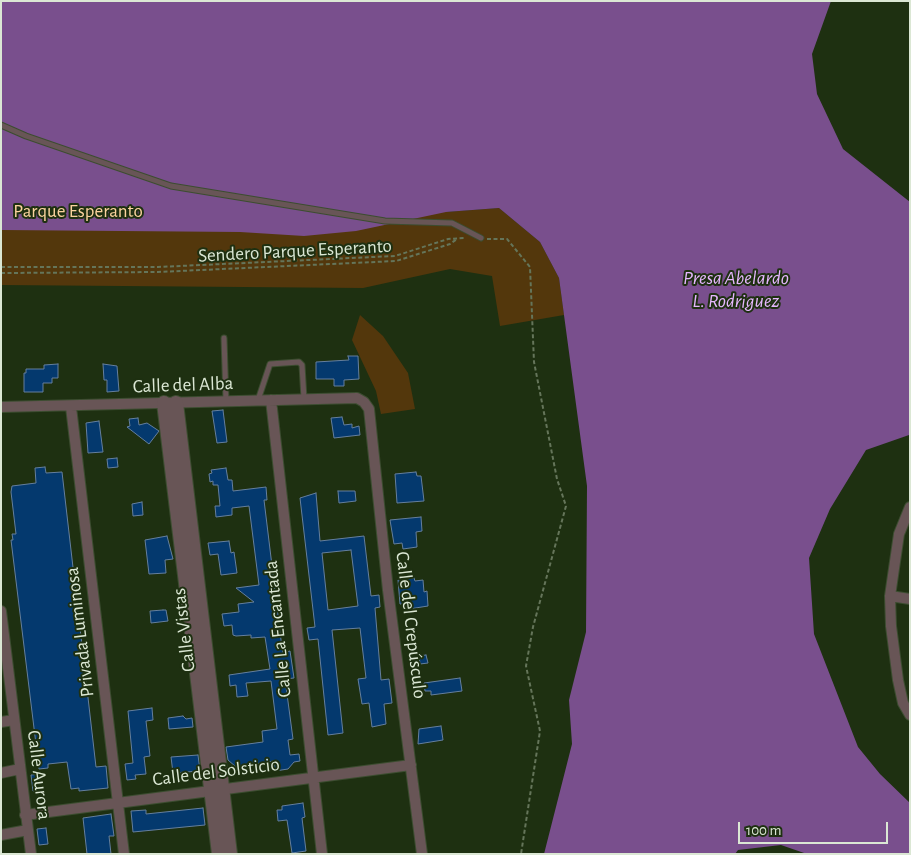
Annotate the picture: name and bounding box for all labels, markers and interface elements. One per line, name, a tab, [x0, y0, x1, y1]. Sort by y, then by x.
park label: Parque Esperanto	[13, 200, 143, 222]
street label: Sendero Parque Esperanto	[198, 235, 392, 267]
water label: Presa Abelardo L. Rodriguez	[683, 266, 789, 313]
street label: Calle del Alba	[132, 372, 234, 398]
street label: Calle del Crepúsculo	[391, 550, 431, 700]
street label: Calle La Encantada	[259, 559, 297, 699]
street label: Privada Luminosa	[61, 566, 99, 698]
street label: Calle Vistas	[168, 587, 200, 673]
street label: Calle Aurora	[22, 729, 56, 821]
street label: Calle del Solsticio	[151, 753, 281, 791]
scale bar	[741, 812, 891, 844]
text: 100 m	[746, 823, 781, 838]

